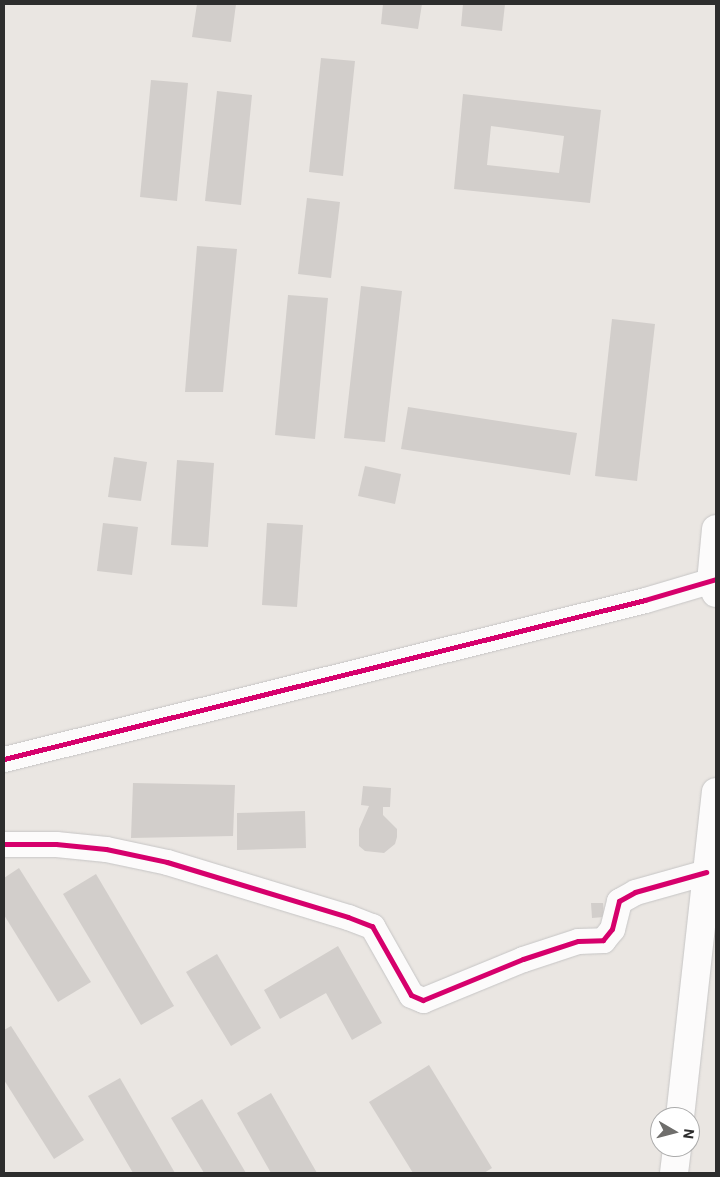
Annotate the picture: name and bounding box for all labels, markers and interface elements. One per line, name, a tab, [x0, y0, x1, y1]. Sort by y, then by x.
north arrow	[650, 1107, 700, 1157]
text: N	[680, 1128, 697, 1140]

